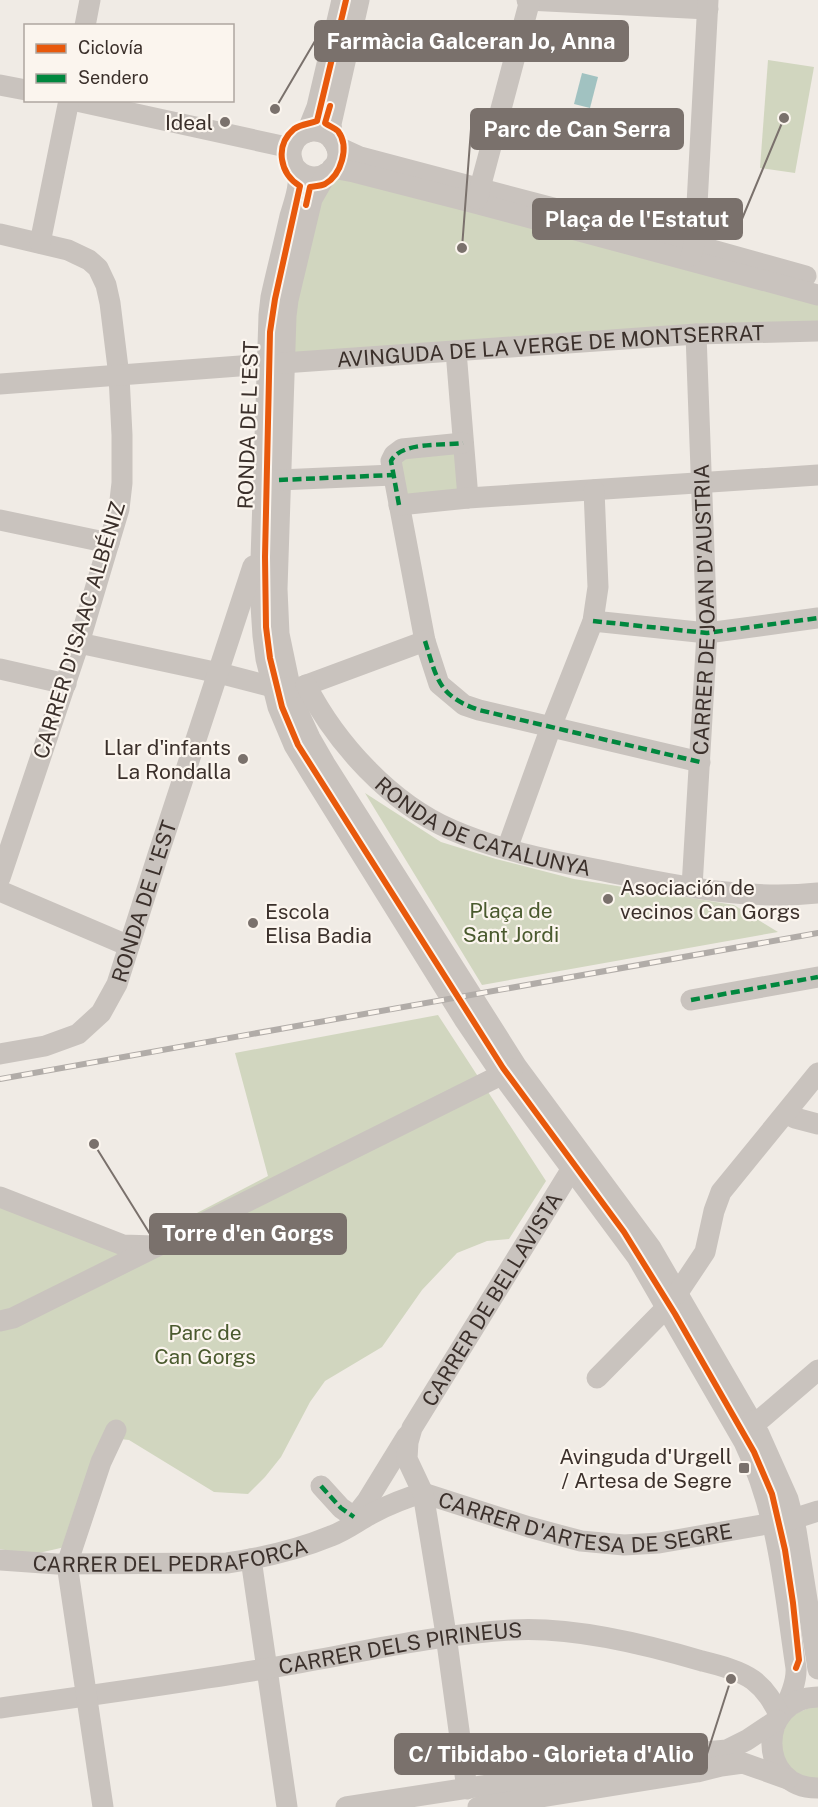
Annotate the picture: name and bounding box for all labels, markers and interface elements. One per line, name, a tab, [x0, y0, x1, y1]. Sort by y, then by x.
callout: Farmàcia Galceran Jo, Anna	[315, 21, 628, 61]
legend	[24, 24, 234, 102]
text: Farmàcia Galceran Jo, Anna	[327, 28, 615, 54]
text: Ciclovía	[78, 37, 143, 58]
text: Sendero	[78, 67, 149, 88]
callout: Parc de Can Serra	[471, 109, 683, 149]
place label: Ideal	[165, 110, 213, 135]
marker: Ideal	[218, 115, 232, 129]
text: Parc de Can Serra	[483, 116, 671, 142]
callout: Plaça de l'Estatut	[533, 199, 742, 239]
text: Plaça de l'Estatut	[545, 206, 729, 232]
street label: AVINGUDA DE LA VERGE DE MONTSERRAT	[336, 320, 764, 372]
street label: RONDA DE L'EST	[233, 340, 263, 510]
street label: CARRER DE JOAN D'AUSTRIA	[687, 463, 720, 756]
street label: CARRER D'ISAAC ALBÉNIZ	[28, 498, 130, 762]
place label: Llar d'infants La Rondalla	[104, 735, 231, 784]
marker: Llar d'infants La Rondalla	[236, 752, 250, 766]
street label: RONDA DE CATALUNYA	[370, 771, 593, 881]
street label: RONDA DE L'EST	[106, 817, 181, 985]
place label: Asociación de vecinos Can Gorgs	[620, 875, 800, 924]
marker: Asociación de vecinos Can Gorgs	[601, 892, 615, 906]
park label: Plaça de Sant Jordi	[463, 898, 559, 947]
place label: Escola Elisa Badia	[265, 899, 372, 948]
marker: Escola Elisa Badia	[246, 916, 260, 930]
street label: CARRER DE BELLAVISTA	[416, 1187, 567, 1411]
callout: Torre d'en Gorgs	[150, 1214, 346, 1254]
text: Torre d'en Gorgs	[162, 1220, 334, 1246]
park label: Parc de Can Gorgs	[154, 1320, 256, 1369]
place label: Avinguda d'Urgell / Artesa de Segre	[559, 1444, 732, 1493]
marker: Avinguda d'Urgell / Artesa de Segre	[737, 1461, 751, 1475]
street label: CARRER D'ARTESA DE SEGRE	[435, 1486, 734, 1558]
street label: CARRER DEL PEDRAFORCA	[32, 1533, 311, 1577]
street label: CARRER DELS PIRINEUS	[276, 1617, 523, 1679]
callout: C/ Tibidabo - Glorieta d'Alio	[395, 1734, 707, 1774]
text: C/ Tibidabo - Glorieta d'Alio	[408, 1741, 694, 1767]

